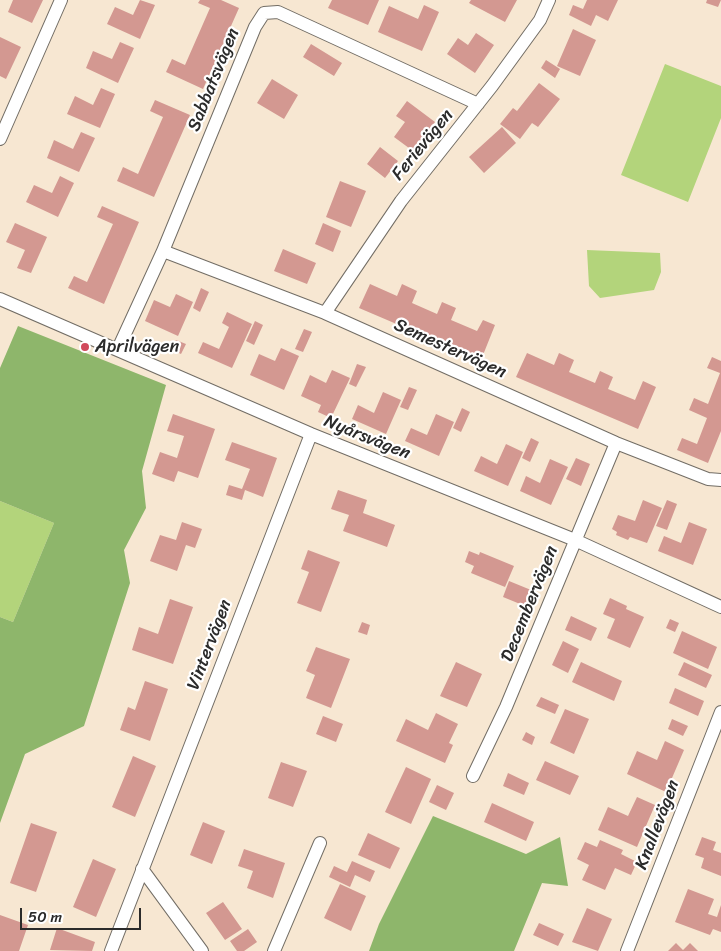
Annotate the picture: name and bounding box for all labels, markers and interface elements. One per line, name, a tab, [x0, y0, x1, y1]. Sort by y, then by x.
street label: Sabbatsvägen	[184, 25, 244, 135]
street label: Ferievägen	[388, 105, 458, 185]
street label: Semestervägen	[390, 315, 510, 383]
place label: Aprilvägen	[95, 336, 179, 358]
marker: Aprilvägen	[79, 341, 91, 353]
street label: Nyårsvägen	[321, 411, 413, 465]
street label: Decembervägen	[497, 543, 563, 665]
street label: Vintervägen	[183, 597, 237, 693]
street label: Knallevägen	[631, 777, 685, 873]
scale bar	[22, 898, 144, 930]
text: 50 m	[28, 904, 62, 930]

